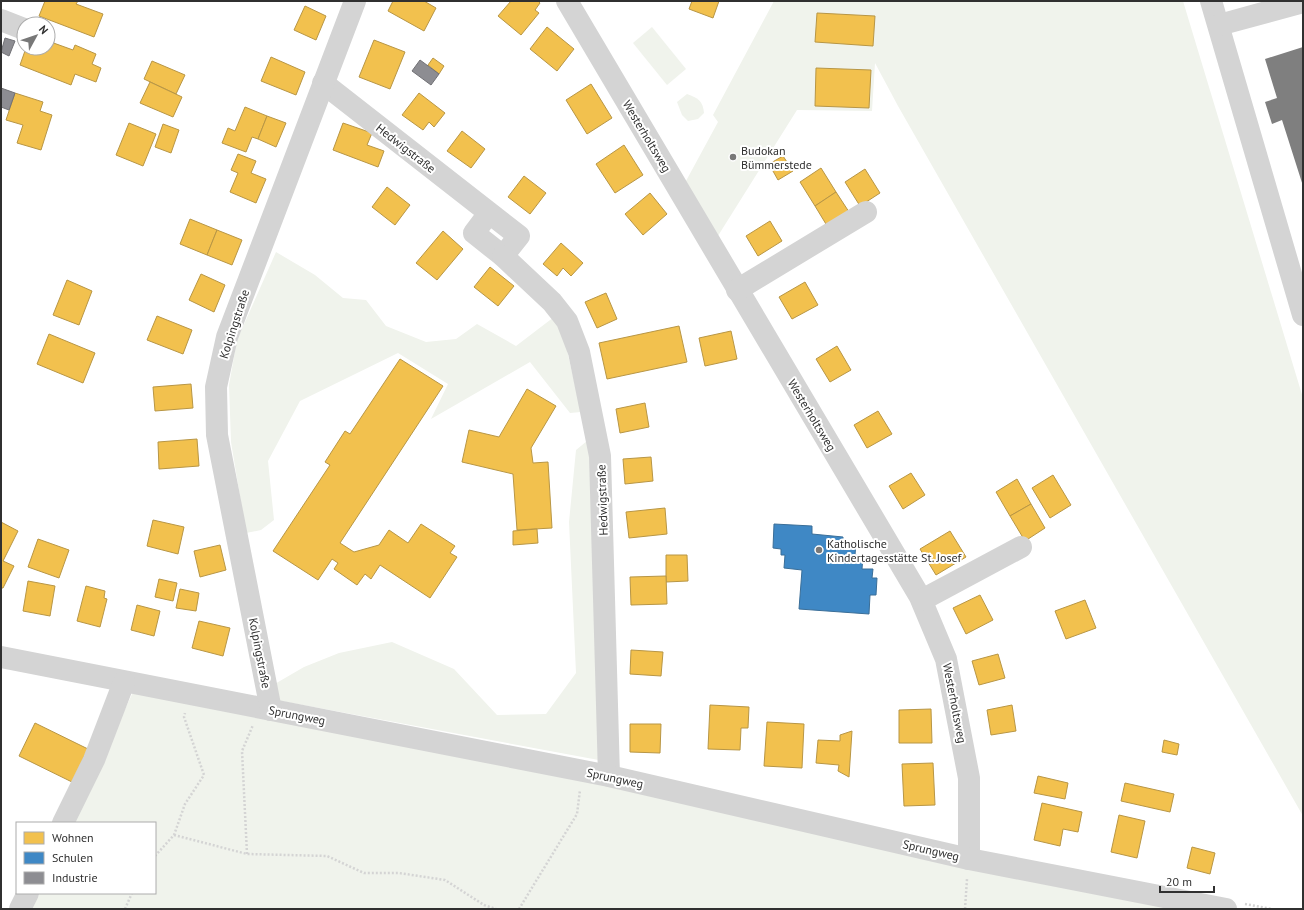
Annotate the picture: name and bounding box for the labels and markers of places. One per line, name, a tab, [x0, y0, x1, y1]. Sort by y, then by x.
place label: Budokan Bümmerstede	[741, 143, 812, 172]
marker: Budokan Bümmerstede	[728, 152, 738, 162]
place label: Katholische Kindertagesstätte St. Josef	[827, 536, 963, 565]
marker: Katholische Kindertagesstätte St. Josef	[814, 545, 824, 555]

